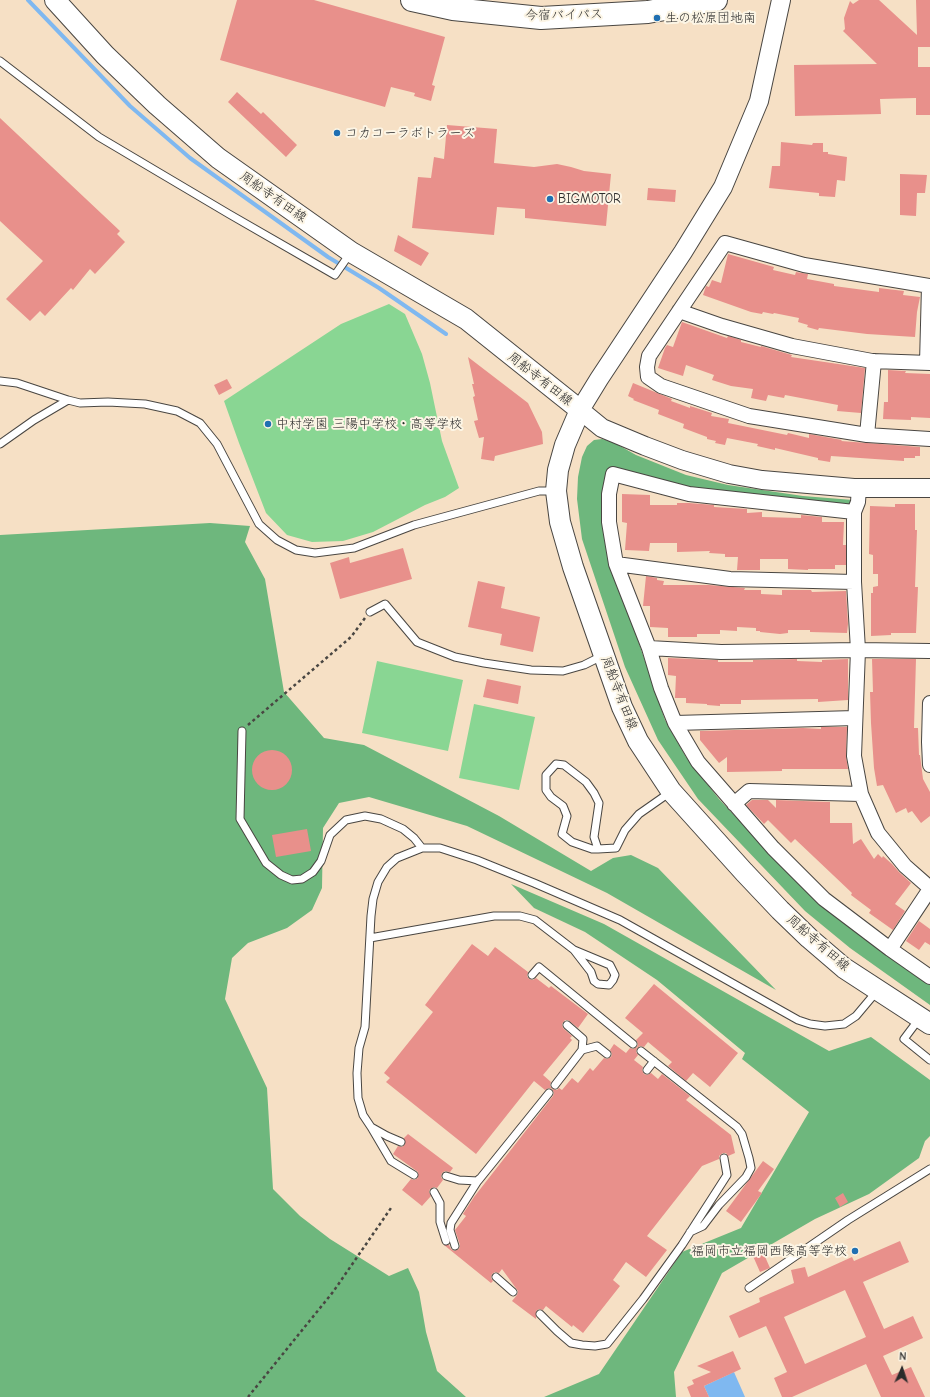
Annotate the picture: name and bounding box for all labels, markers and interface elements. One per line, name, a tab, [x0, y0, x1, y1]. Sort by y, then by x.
street label: 今宿バイパス	[525, 7, 603, 23]
place label: 生の松原団地南	[665, 10, 756, 26]
marker: 生の松原団地南	[652, 13, 662, 23]
place label: コカコーラボトラーズ	[345, 125, 475, 141]
marker: コカコーラボトラーズ	[332, 128, 342, 138]
street label: 周船寺有田線	[237, 168, 309, 226]
place label: BIGMOTOR	[558, 191, 621, 207]
marker: BIGMOTOR	[545, 194, 555, 204]
street label: 周船寺有田線	[504, 349, 576, 409]
place label: 中村学園 三陽中学校・高等学校	[276, 416, 462, 432]
marker: 中村学園 三陽中学校・高等学校	[263, 419, 273, 429]
street label: 周船寺有田線	[598, 654, 640, 732]
street label: 周船寺有田線	[783, 912, 853, 974]
place label: 福岡市立福岡西陵高等学校	[691, 1243, 847, 1259]
marker: 福岡市立福岡西陵高等学校	[850, 1246, 860, 1256]
north arrow	[882, 1349, 922, 1389]
text: N	[899, 1350, 907, 1363]

